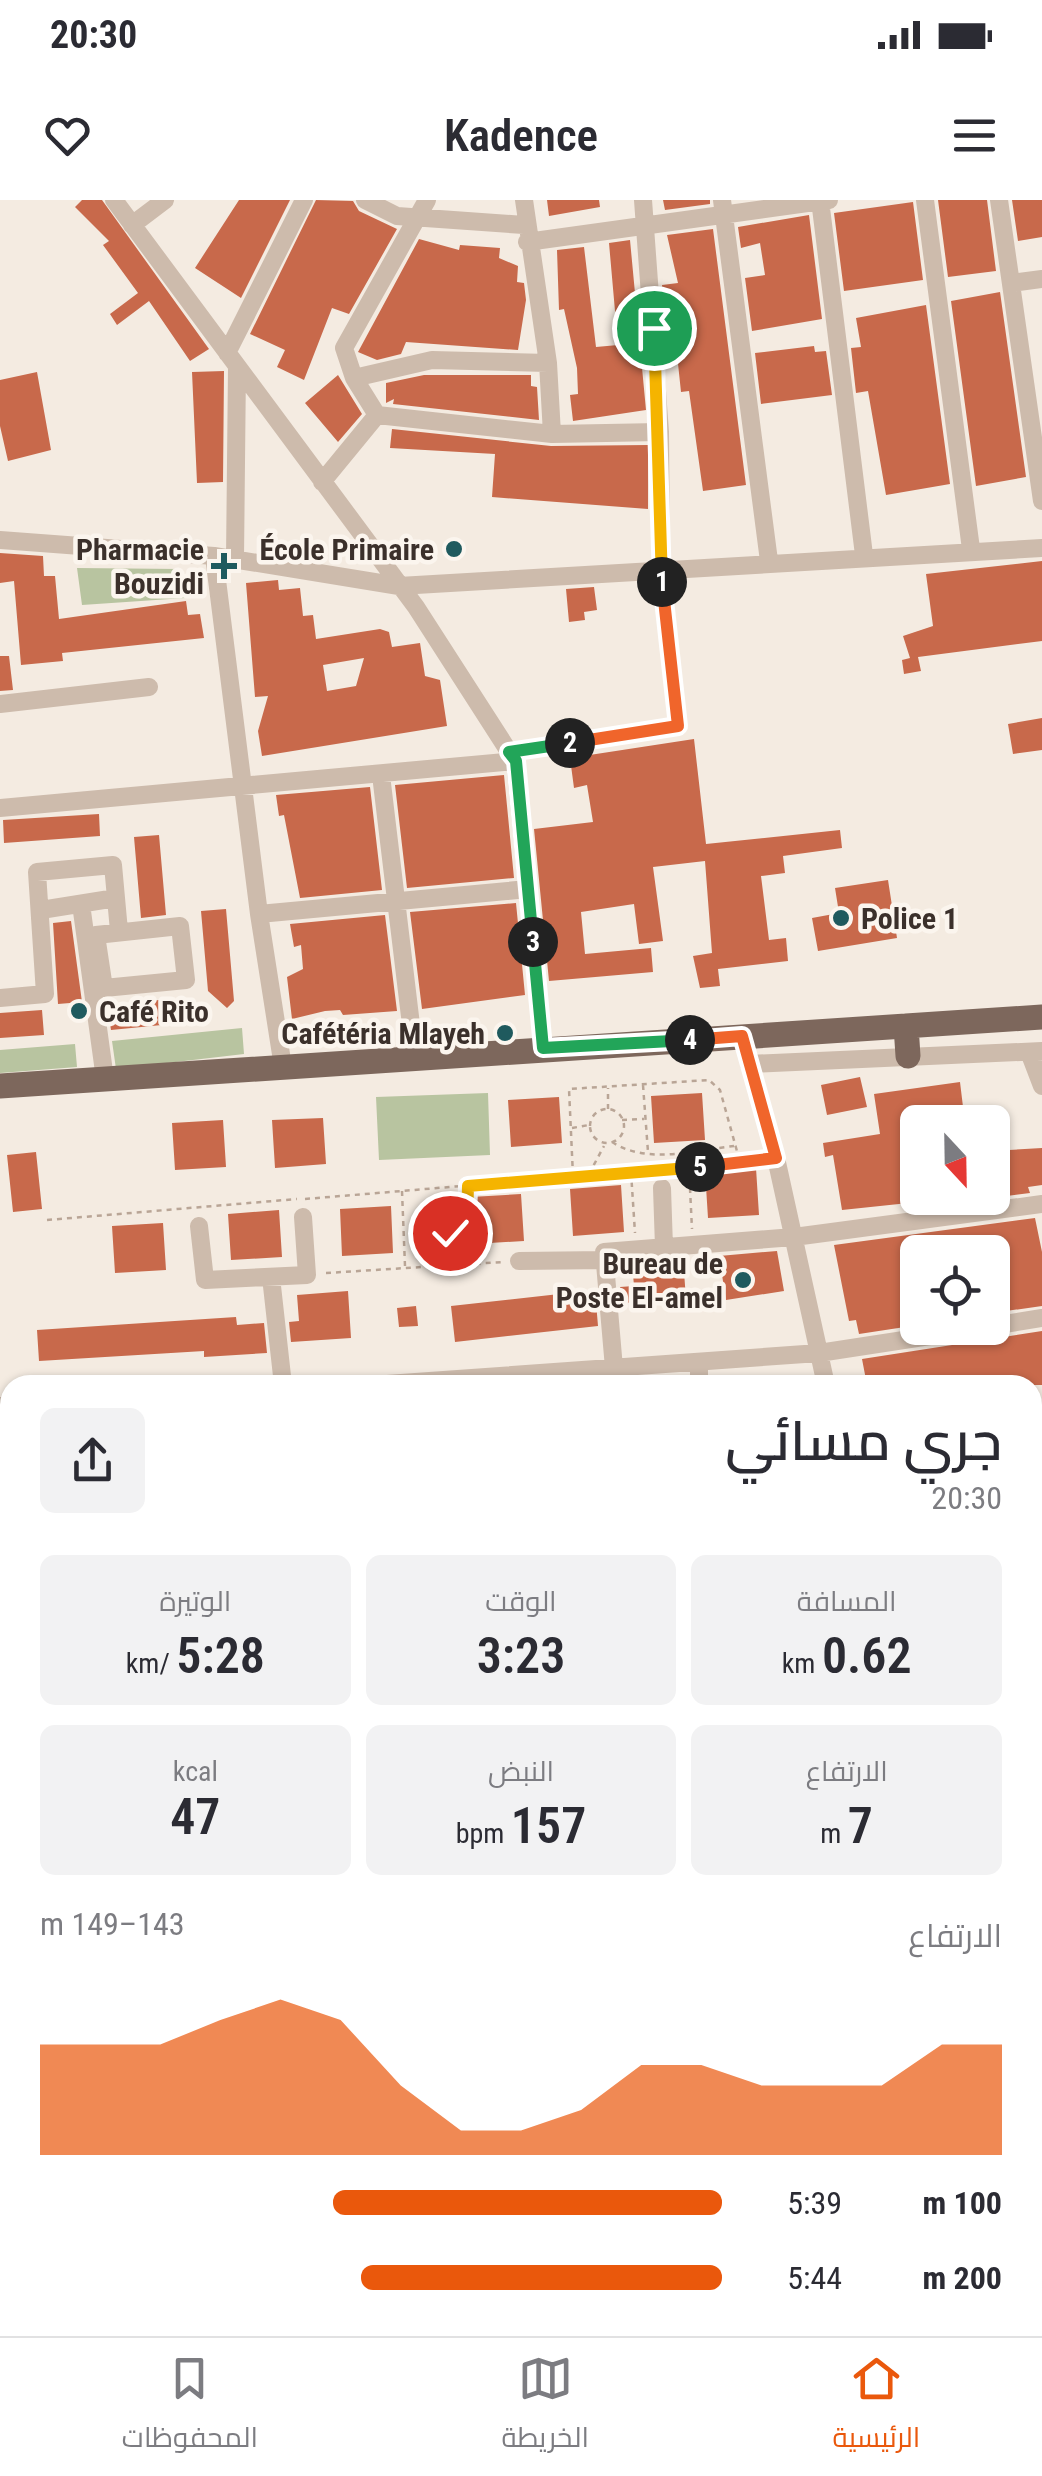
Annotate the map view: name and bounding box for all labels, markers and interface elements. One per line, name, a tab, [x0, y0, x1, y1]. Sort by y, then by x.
text: 20:30	[50, 13, 137, 57]
icon: heart	[40, 108, 95, 163]
icon: menu	[947, 108, 1002, 163]
text: Kadence	[444, 109, 598, 162]
pin	[612, 286, 697, 371]
icon: arrive	[627, 301, 682, 356]
place label: Pharmacie Bouzidi	[76, 532, 204, 601]
place label: École Primaire	[260, 532, 434, 567]
marker: École Primaire	[443, 538, 465, 560]
marker: Pharmacie Bouzidi	[213, 555, 235, 577]
pin: 1	[637, 557, 687, 607]
text: 1	[655, 565, 669, 598]
pin: 2	[545, 718, 595, 768]
text: 2	[563, 726, 577, 759]
place label: Police 1	[861, 901, 958, 936]
marker: Police 1	[830, 907, 852, 929]
pin: 3	[508, 917, 558, 967]
text: 3	[526, 925, 540, 958]
place label: Café Rito	[99, 994, 209, 1029]
marker: Café Rito	[68, 1000, 90, 1022]
pin: 4	[665, 1015, 715, 1065]
place label: Cafétéria Mlayeh	[281, 1016, 485, 1051]
marker: Cafétéria Mlayeh	[494, 1022, 516, 1044]
text: 4	[683, 1023, 697, 1056]
north arrow	[900, 1105, 1010, 1215]
map controls	[900, 1105, 1010, 1345]
pin: 5	[675, 1142, 725, 1192]
text: 5	[693, 1150, 707, 1183]
pin	[408, 1191, 493, 1276]
icon: check	[423, 1206, 478, 1261]
button: locate	[900, 1235, 1010, 1345]
place label: Bureau de Poste El-amel	[556, 1246, 723, 1315]
marker: Bureau de Poste El-amel	[732, 1269, 754, 1291]
button: share	[40, 1408, 145, 1513]
text: جري مسائي	[725, 1409, 1002, 1473]
text: 20:30	[931, 1479, 1002, 1517]
text: الوتيرة	[159, 1585, 231, 1618]
text: الوقت	[485, 1585, 557, 1618]
text: المسافة	[797, 1585, 897, 1618]
text: 5:28	[176, 1627, 265, 1685]
text: 3:23	[477, 1627, 565, 1685]
text: 0.62	[822, 1627, 912, 1685]
text: /km	[126, 1647, 176, 1680]
text: km	[782, 1647, 822, 1680]
text: kcal	[173, 1755, 218, 1788]
text: النبض	[488, 1755, 554, 1788]
text: الارتفاع	[806, 1755, 888, 1788]
text: 47	[170, 1788, 220, 1846]
text: 157	[511, 1797, 586, 1855]
text: 7	[848, 1797, 873, 1855]
text: bpm	[456, 1817, 511, 1850]
text: m	[820, 1817, 848, 1850]
text: 143–149 m	[40, 1905, 185, 1943]
text: الارتفاع	[908, 1917, 1002, 1955]
text: 5:39	[787, 2184, 842, 2222]
text: 100 m	[922, 2184, 1002, 2222]
text: 5:44	[787, 2259, 842, 2297]
text: 200 m	[922, 2259, 1002, 2297]
tab: المحفوظات	[122, 2351, 258, 2463]
tab: الخريطة	[502, 2351, 589, 2463]
tab: الرئيسية	[832, 2351, 920, 2463]

